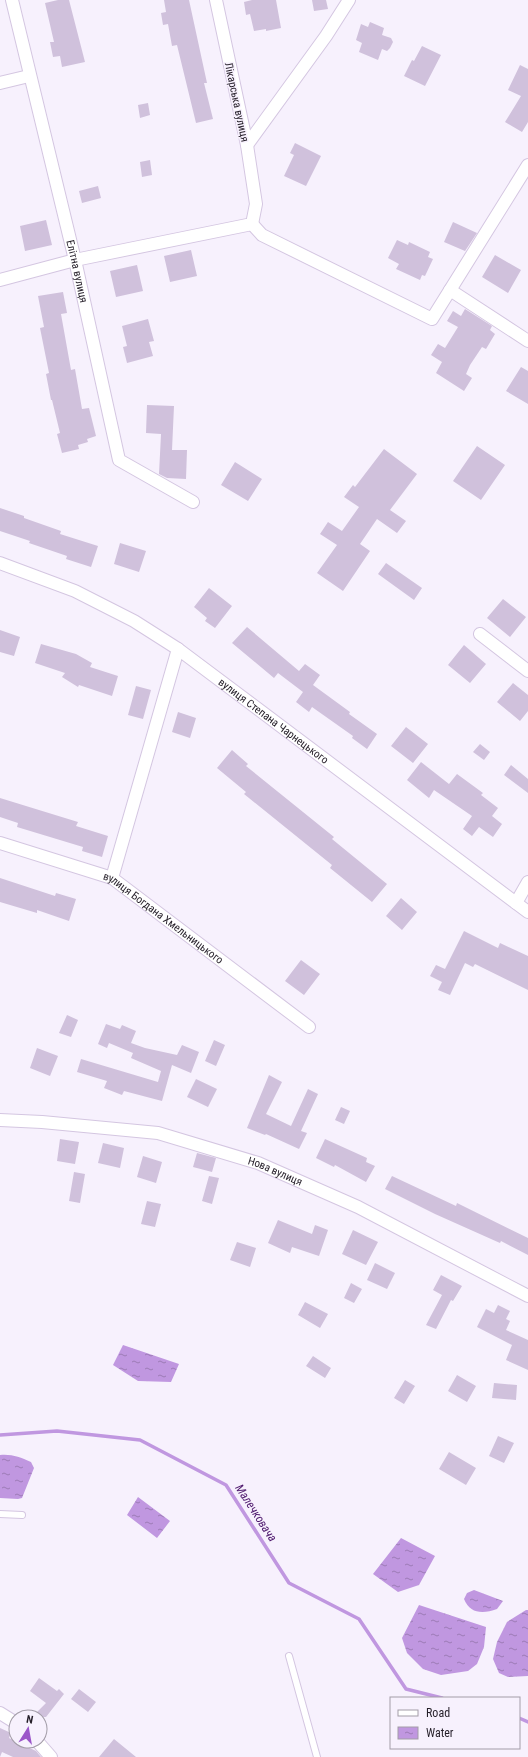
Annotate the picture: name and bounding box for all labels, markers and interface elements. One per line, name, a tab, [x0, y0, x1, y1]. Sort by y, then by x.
street label: Лікарська вулиця	[222, 61, 251, 143]
street label: Елітна вулиця	[63, 239, 90, 304]
street label: вулиця Степана Чарнецького	[216, 676, 331, 767]
street label: вулиця Богдана Хмельницького	[102, 870, 226, 967]
street label: Нова вулиця	[246, 1154, 304, 1189]
water label: Малечковача	[232, 1482, 280, 1544]
legend	[390, 1697, 520, 1749]
text: Road	[426, 1706, 450, 1720]
north arrow	[8, 1709, 48, 1749]
text: N	[25, 1713, 35, 1727]
text: Water	[426, 1726, 454, 1740]

